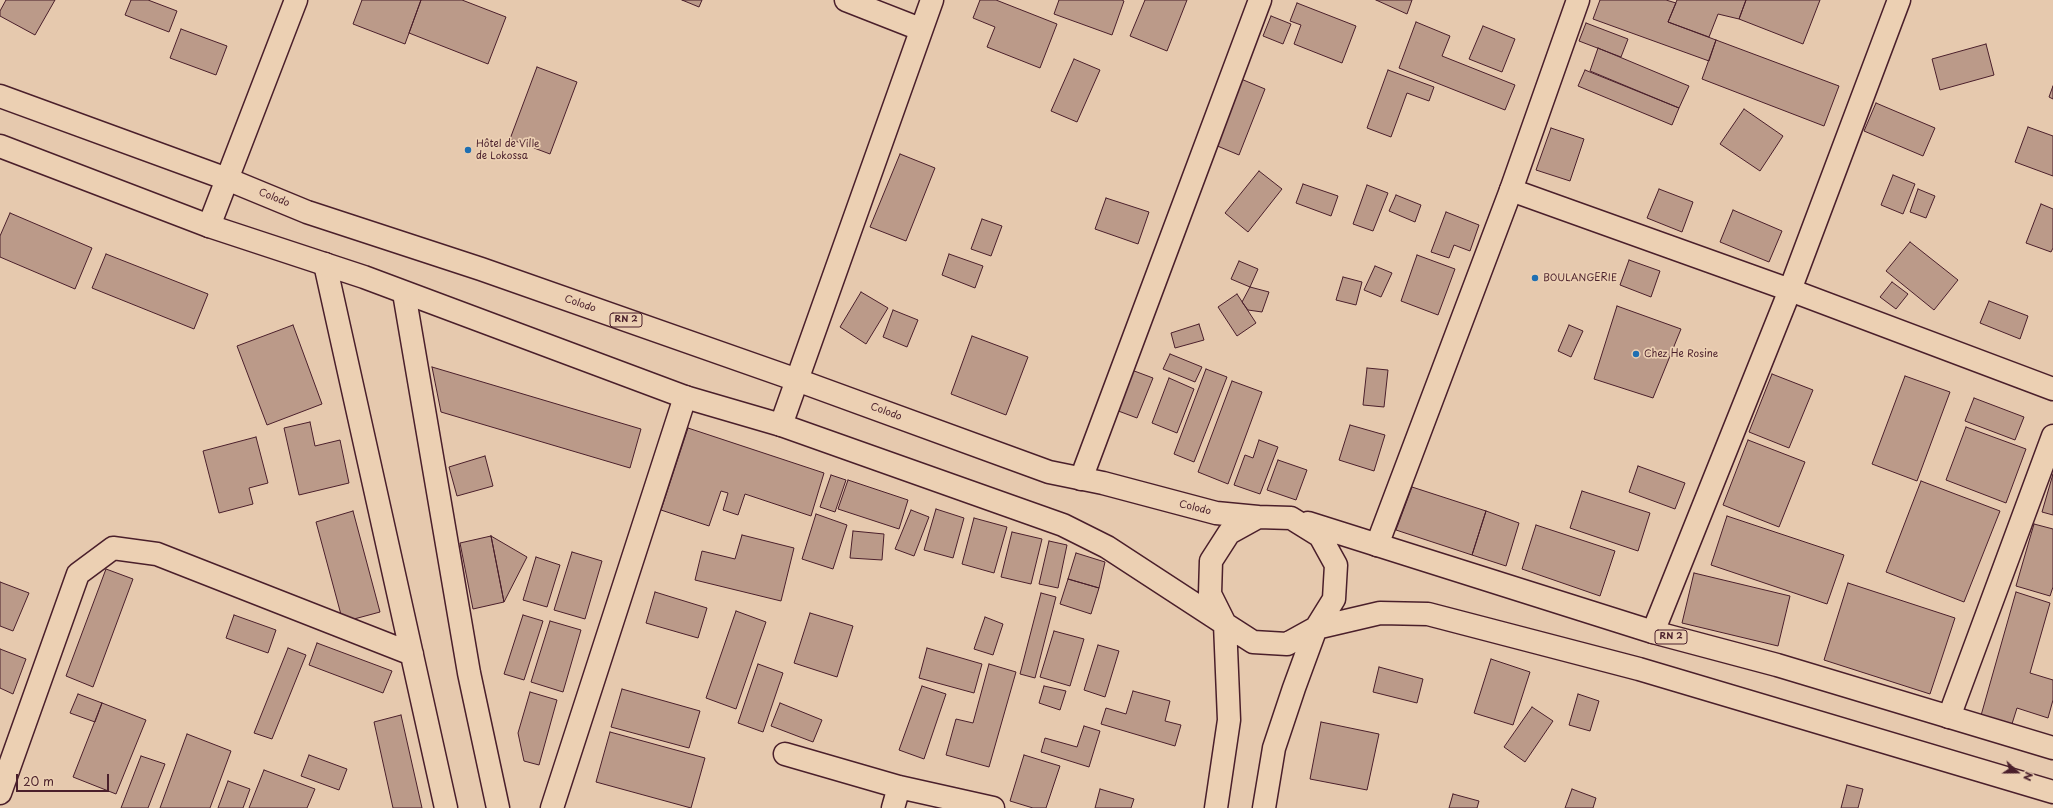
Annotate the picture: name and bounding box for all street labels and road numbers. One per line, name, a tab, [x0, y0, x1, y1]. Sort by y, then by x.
street label: Colodo	[257, 186, 291, 210]
street label: Colodo	[563, 293, 597, 315]
road number: RN 2	[610, 313, 642, 327]
street label: Colodo	[869, 401, 903, 423]
street label: Colodo	[1178, 498, 1212, 518]
road number: RN 2	[1655, 630, 1687, 644]

